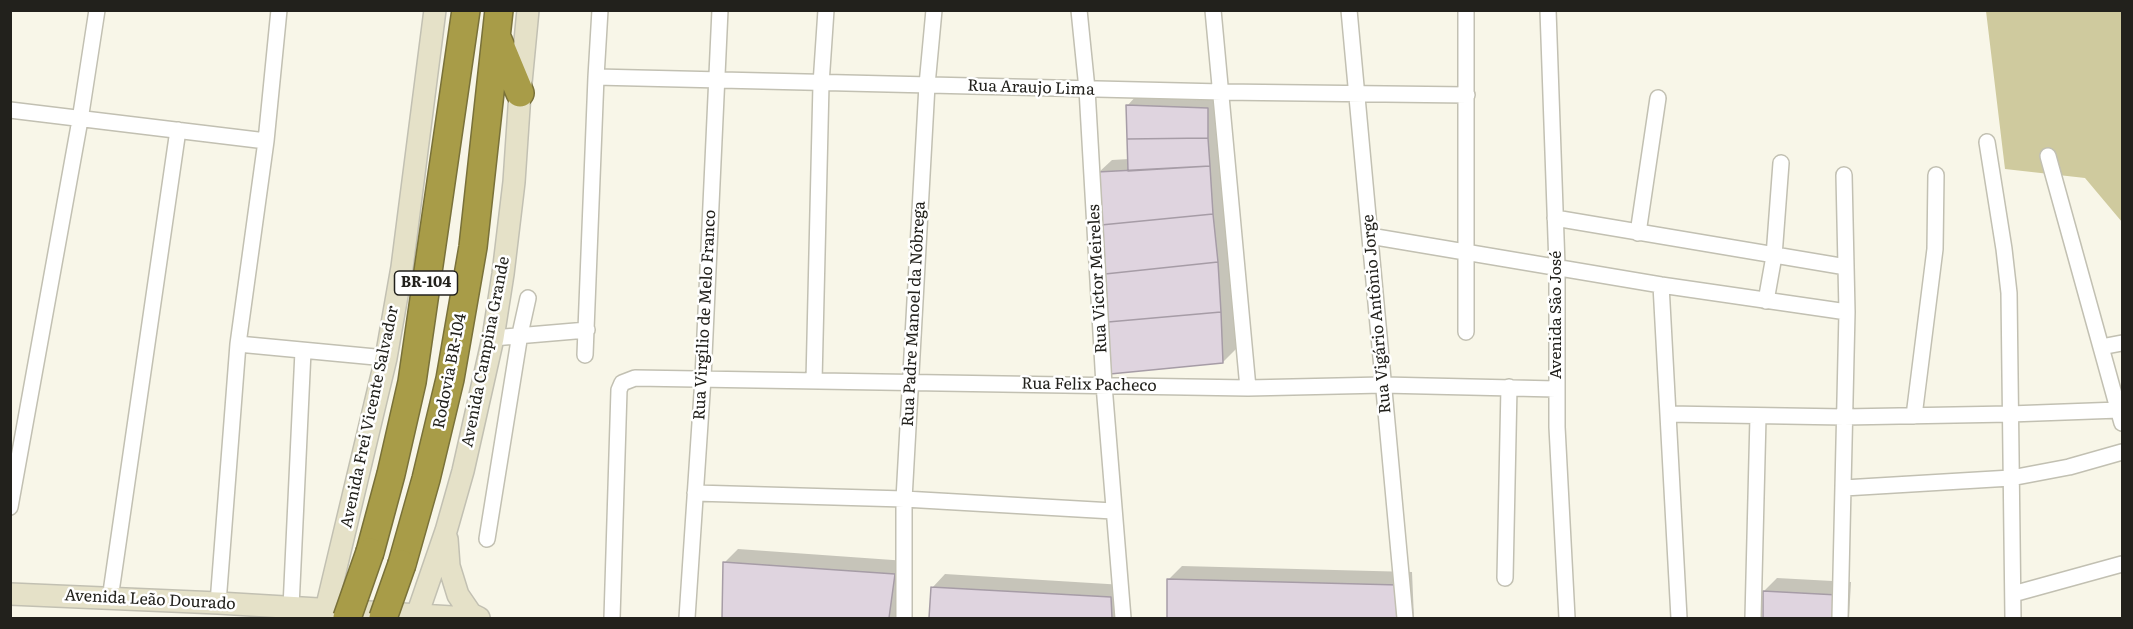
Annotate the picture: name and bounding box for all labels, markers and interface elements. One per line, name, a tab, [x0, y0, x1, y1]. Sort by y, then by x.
street label: Rua Araujo Lima	[967, 76, 1095, 100]
street label: Rua Padre Manoel da Nóbrega	[898, 201, 930, 427]
street label: Rua Victor Meireles	[1085, 204, 1111, 354]
street label: Rua Virgilio de Melo Franco	[690, 209, 720, 421]
street label: Rua Vigário Antônio Jorge	[1359, 214, 1395, 414]
street label: Avenida São José	[1546, 251, 1566, 379]
street label: Avenida Campina Grande	[458, 255, 514, 449]
road number: BR-104	[394, 271, 458, 295]
street label: Avenida Frei Vicente Salvador	[337, 304, 403, 530]
street label: Rodovia BR-104	[429, 312, 471, 430]
street label: Rua Felix Pacheco	[1021, 374, 1157, 396]
street label: Avenida Leão Dourado	[64, 586, 236, 614]

